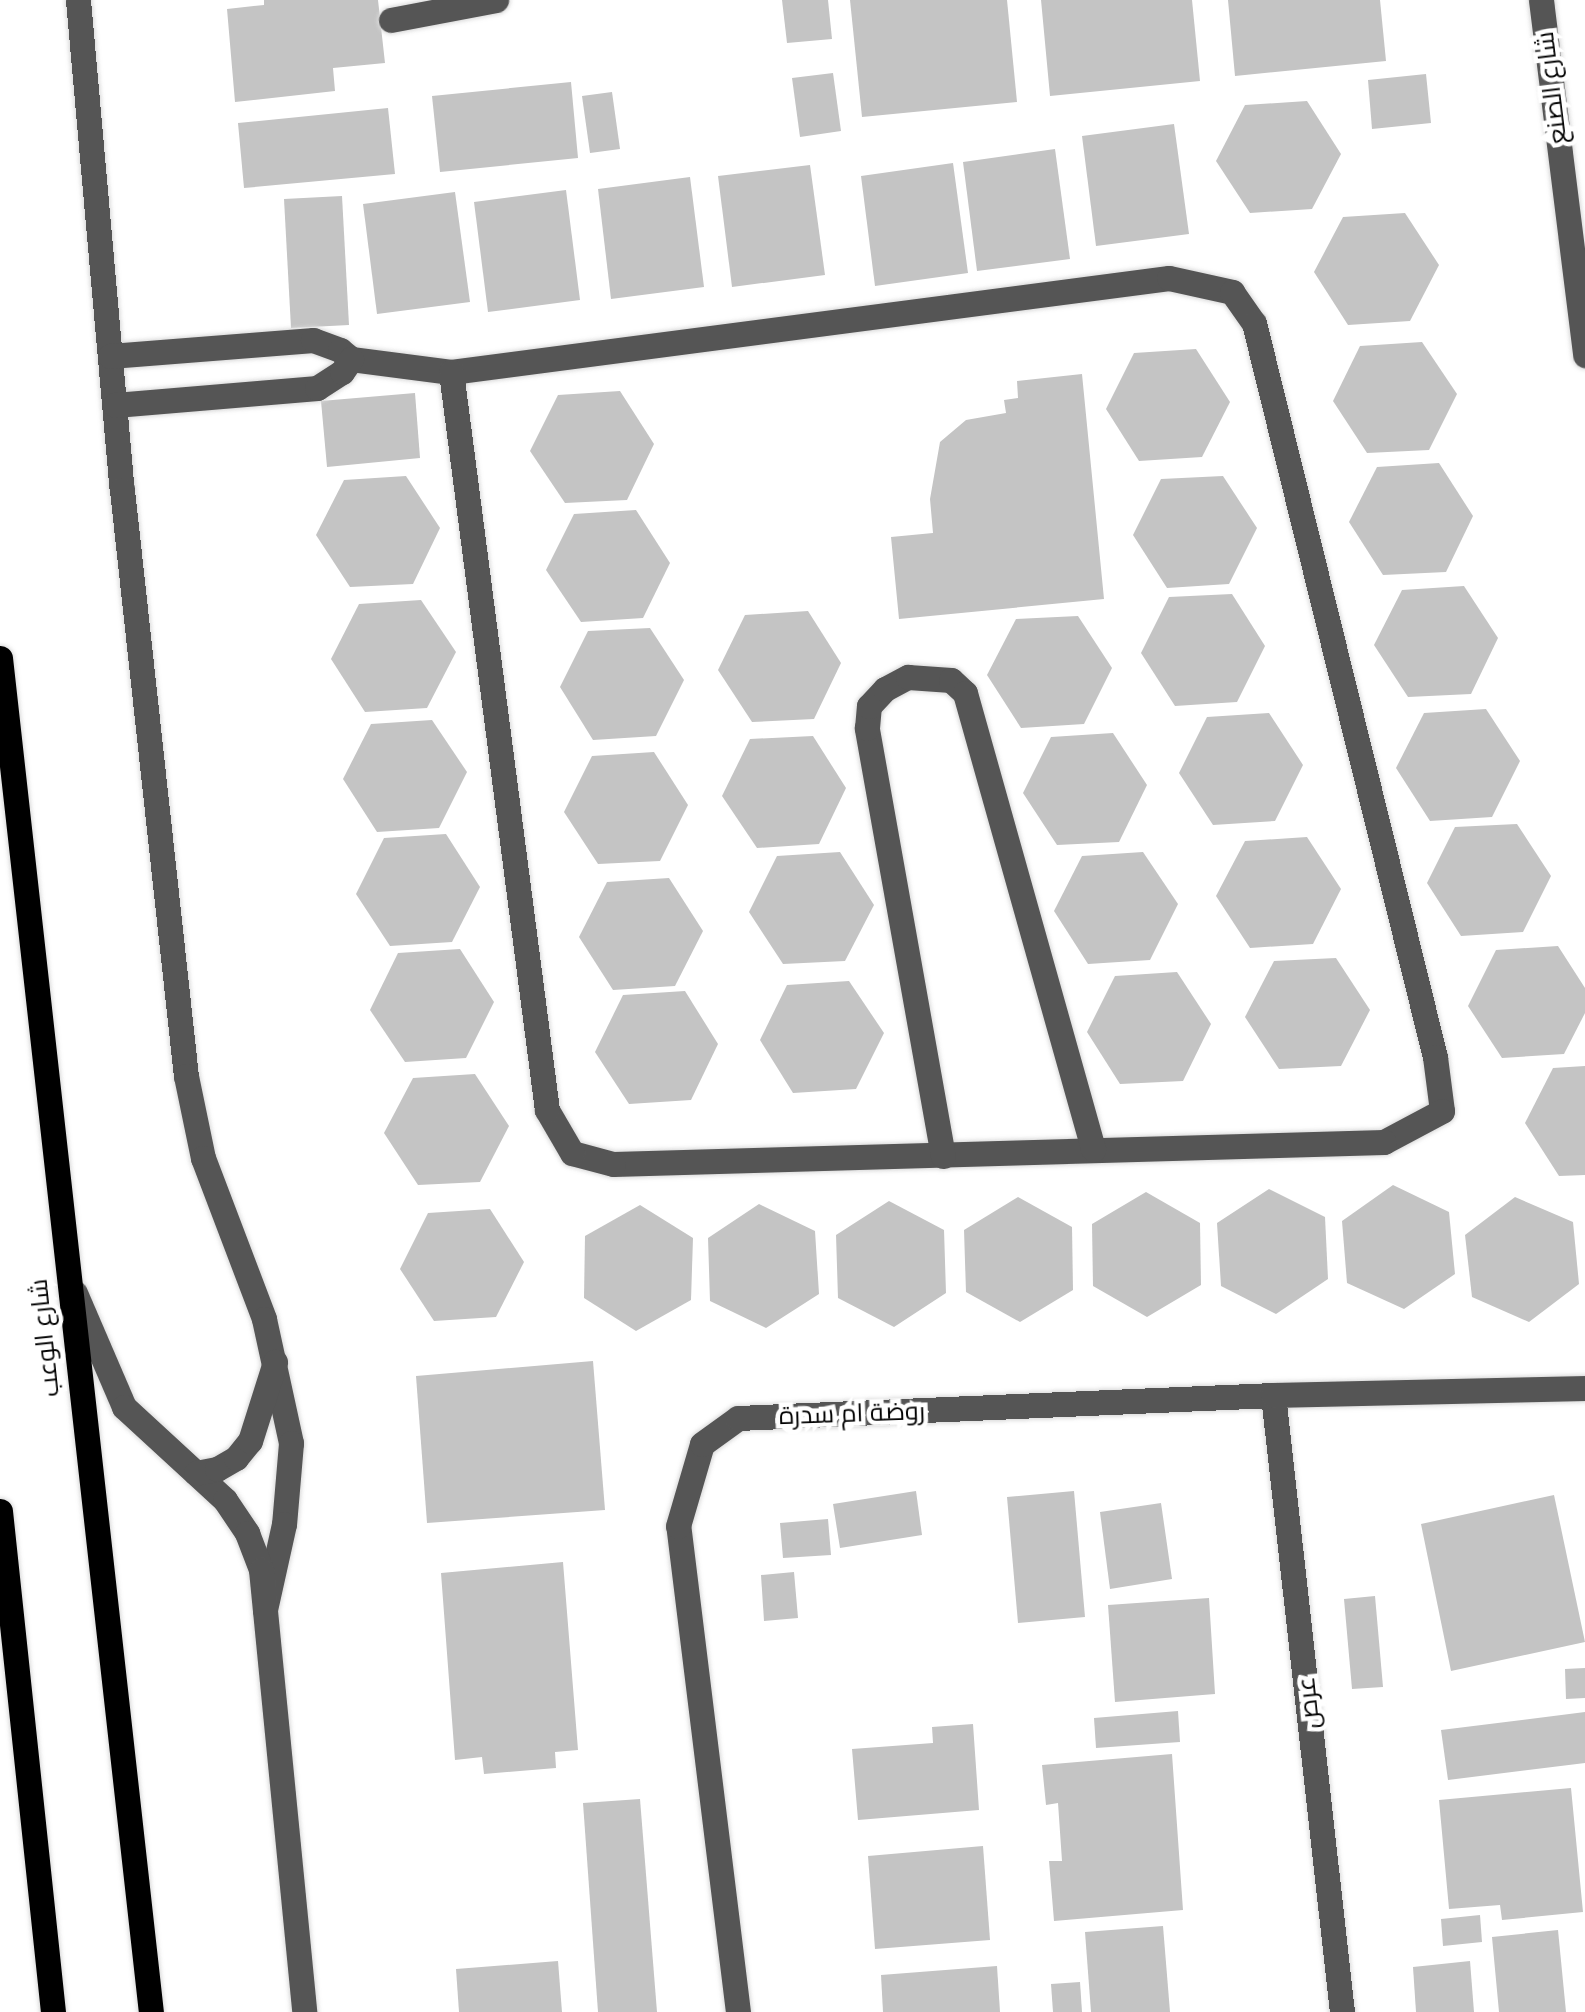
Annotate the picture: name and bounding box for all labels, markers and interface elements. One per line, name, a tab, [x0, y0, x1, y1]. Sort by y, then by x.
street label: شارع الصنع	[1529, 30, 1573, 146]
street label: شارع الوعب	[23, 1278, 65, 1398]
street label: روضة ام سدرة	[778, 1395, 926, 1431]
street label: عرص	[1290, 1676, 1326, 1730]

